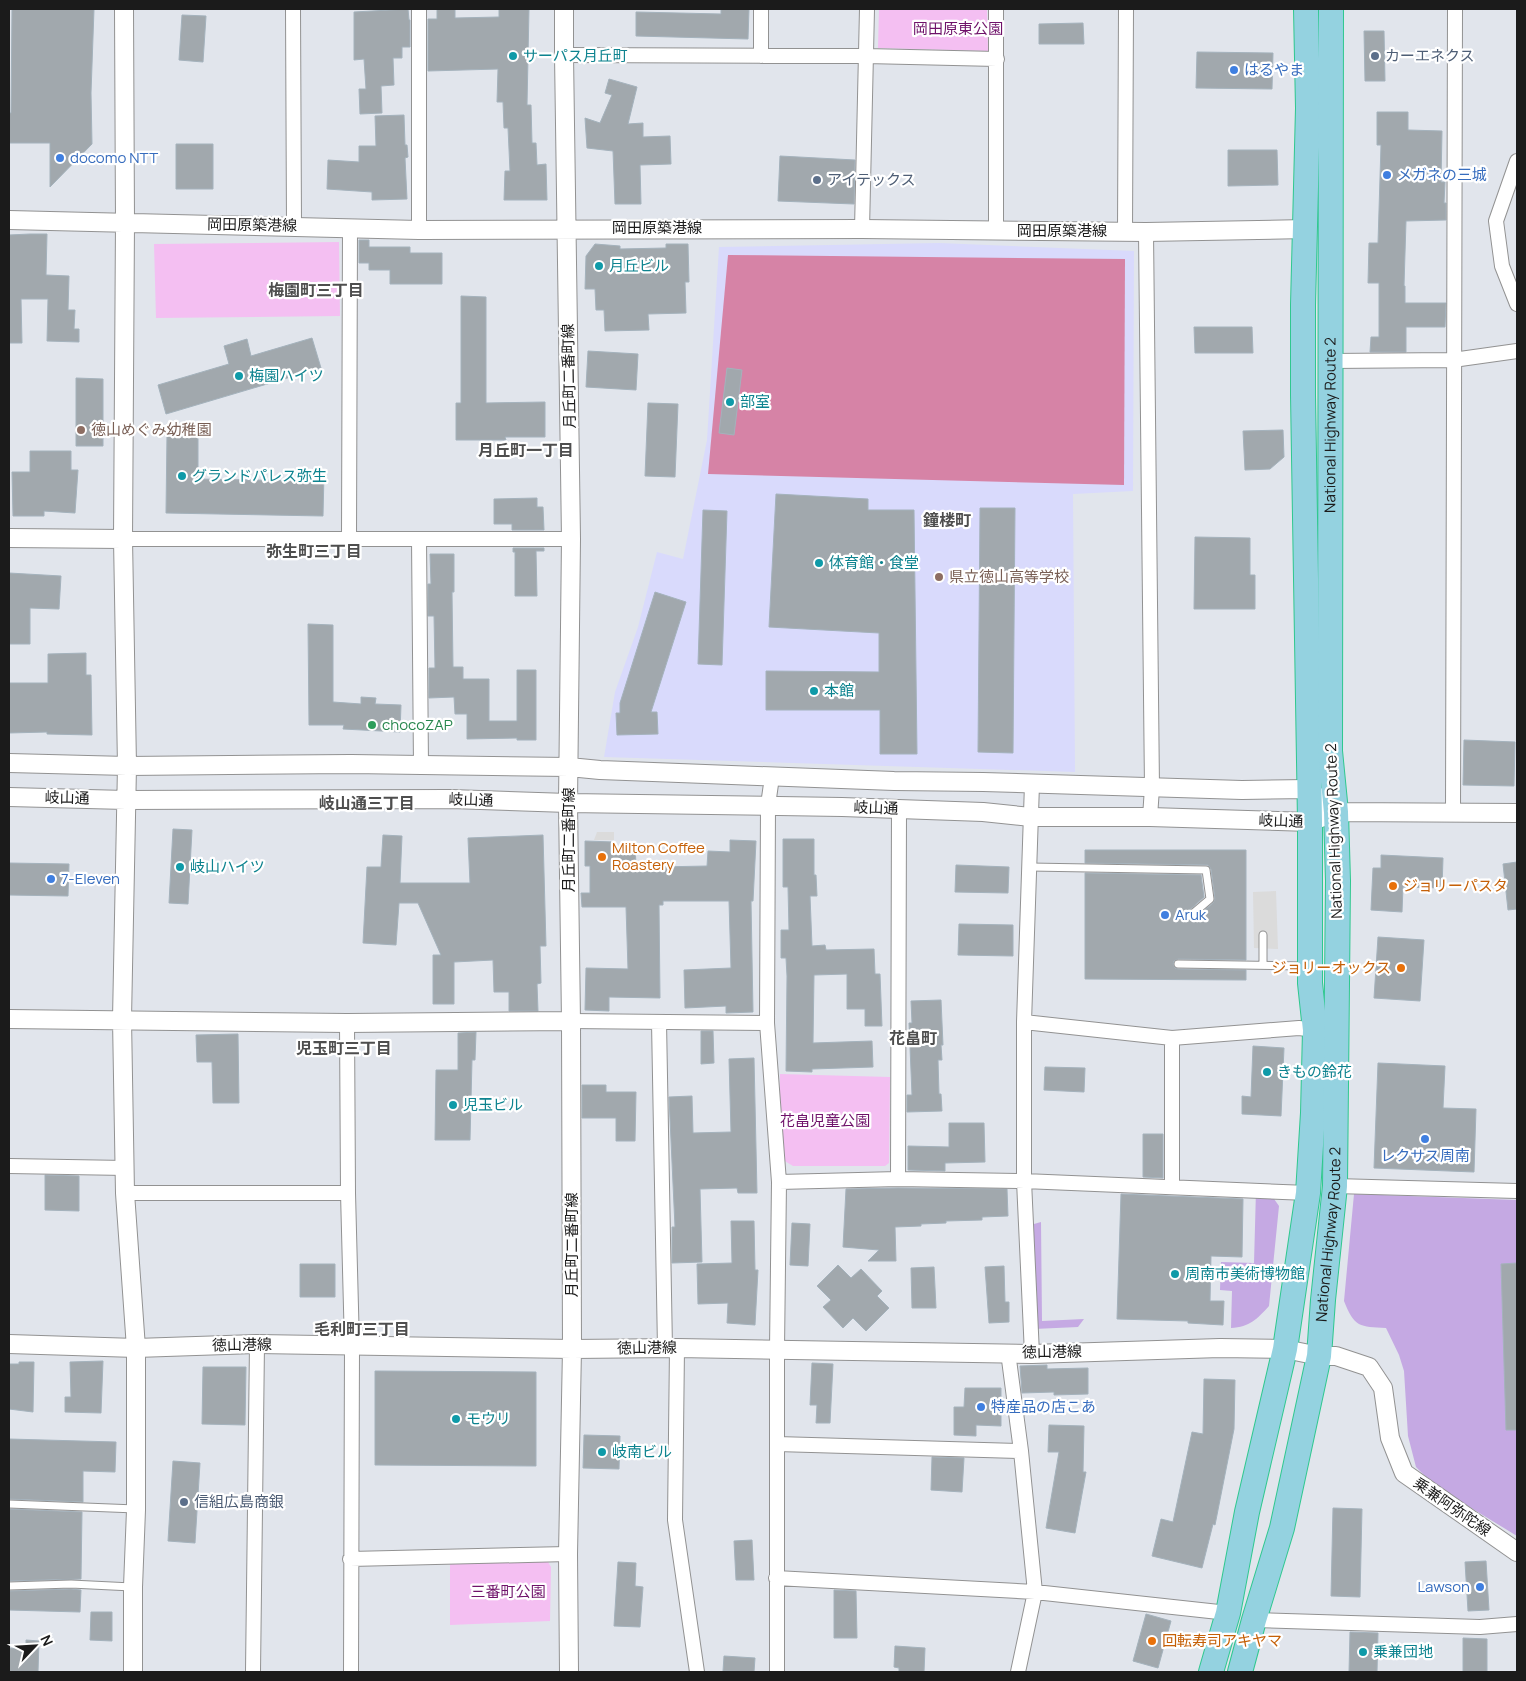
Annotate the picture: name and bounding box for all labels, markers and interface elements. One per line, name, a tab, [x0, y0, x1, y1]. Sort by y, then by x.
park label: 岡田原東公園	[913, 18, 1003, 39]
place label: サーパス月丘町	[523, 45, 628, 66]
place label: カーエネクス	[1385, 45, 1475, 66]
marker: サーパス月丘町	[507, 50, 519, 62]
marker: カーエネクス	[1369, 50, 1381, 62]
place label: はるやま	[1244, 59, 1304, 80]
marker: はるやま	[1228, 64, 1240, 76]
place label: docomo NTT	[70, 147, 158, 168]
marker: docomo NTT	[54, 152, 66, 164]
place label: メガネの三城	[1397, 164, 1487, 185]
place label: アイテックス	[827, 169, 916, 190]
marker: メガネの三城	[1381, 169, 1393, 181]
marker: アイテックス	[811, 174, 823, 186]
street label: 岡田原築港線	[207, 213, 297, 236]
street label: 岡田原築港線	[612, 217, 702, 238]
street label: 岡田原築港線	[1017, 220, 1107, 241]
place label: 月丘ビル	[609, 255, 669, 276]
marker: 月丘ビル	[593, 260, 605, 272]
district label: 梅園町三丁目	[268, 279, 364, 301]
street label: 月丘町二番町線	[557, 323, 580, 429]
street label: National Highway Route 2	[1319, 337, 1341, 513]
place label: 梅園ハイツ	[249, 365, 324, 386]
marker: 梅園ハイツ	[233, 370, 245, 382]
place label: 部室	[740, 391, 770, 412]
marker: 部室	[724, 396, 736, 408]
place label: 徳山めぐみ幼稚園	[91, 419, 211, 440]
marker: 徳山めぐみ幼稚園	[75, 424, 87, 436]
district label: 月丘町一丁目	[478, 439, 574, 461]
place label: グランドパレス弥生	[192, 465, 327, 486]
marker: グランドパレス弥生	[176, 470, 188, 482]
district label: 鐘楼町	[923, 509, 971, 531]
district label: 弥生町三丁目	[266, 540, 362, 562]
place label: 体育館・食堂	[829, 552, 919, 573]
marker: 体育館・食堂	[813, 557, 825, 569]
place label: 県立徳山高等学校	[949, 566, 1069, 587]
marker: 県立徳山高等学校	[933, 571, 945, 583]
place label: 本館	[824, 680, 854, 701]
marker: 本館	[808, 685, 820, 697]
place label: chocoZAP	[382, 714, 453, 735]
marker: chocoZAP	[366, 719, 378, 731]
street label: National Highway Route 2	[1320, 743, 1347, 919]
street label: 岐山通	[44, 787, 90, 808]
street label: 月丘町二番町線	[558, 787, 579, 893]
street label: 岐山通	[448, 788, 494, 811]
district label: 岐山通三丁目	[319, 792, 415, 814]
street label: 岐山通	[853, 796, 899, 819]
street label: 岐山通	[1258, 809, 1304, 832]
place label: Milton Coffee Roastery	[612, 837, 705, 875]
marker: Milton Coffee Roastery	[596, 851, 608, 863]
place label: 岐山ハイツ	[190, 856, 265, 877]
marker: 岐山ハイツ	[174, 861, 186, 873]
place label: 7-Eleven	[61, 868, 120, 889]
marker: 7-Eleven	[45, 873, 57, 885]
place label: ジョリーパスタ	[1403, 875, 1508, 896]
marker: ジョリーパスタ	[1387, 880, 1399, 892]
place label: Aruk	[1175, 904, 1207, 925]
marker: Aruk	[1159, 909, 1171, 921]
place label: ジョリーオックス	[1271, 957, 1391, 978]
marker: ジョリーオックス	[1395, 962, 1407, 974]
district label: 花畠町	[889, 1027, 937, 1049]
district label: 児玉町三丁目	[296, 1037, 392, 1059]
place label: きもの鈴花	[1277, 1061, 1352, 1082]
marker: きもの鈴花	[1261, 1066, 1273, 1078]
place label: 児玉ビル	[463, 1094, 523, 1115]
marker: 児玉ビル	[447, 1099, 459, 1111]
park label: 花畠児童公園	[780, 1110, 870, 1131]
marker: レクサス周南	[1419, 1133, 1431, 1145]
place label: レクサス周南	[1380, 1145, 1470, 1166]
street label: National Highway Route 2	[1310, 1147, 1345, 1323]
street label: 月丘町二番町線	[561, 1192, 582, 1298]
place label: 周南市美術博物館	[1185, 1263, 1305, 1284]
marker: 周南市美術博物館	[1169, 1268, 1181, 1280]
district label: 毛利町三丁目	[314, 1318, 410, 1340]
street label: 徳山港線	[212, 1333, 272, 1356]
street label: 徳山港線	[617, 1336, 677, 1359]
street label: 徳山港線	[1022, 1340, 1082, 1363]
place label: 特産品の店こあ	[991, 1396, 1096, 1417]
marker: 特産品の店こあ	[975, 1401, 987, 1413]
place label: モウリ	[466, 1408, 511, 1429]
marker: モウリ	[450, 1413, 462, 1425]
place label: 岐南ビル	[612, 1441, 672, 1462]
marker: 岐南ビル	[596, 1446, 608, 1458]
street label: 乗兼阿弥陀線	[1409, 1472, 1495, 1541]
place label: 信組広島商銀	[194, 1491, 284, 1512]
marker: 信組広島商銀	[178, 1496, 190, 1508]
place label: Lawson	[1417, 1576, 1470, 1597]
park label: 三番町公園	[470, 1581, 546, 1602]
marker: Lawson	[1474, 1581, 1486, 1593]
north arrow	[10, 1621, 60, 1671]
place label: 回転寿司アキヤマ	[1162, 1630, 1282, 1651]
text: N	[36, 1632, 58, 1649]
marker: 回転寿司アキヤマ	[1146, 1635, 1158, 1647]
place label: 乗兼団地	[1373, 1641, 1433, 1662]
marker: 乗兼団地	[1357, 1646, 1369, 1658]

